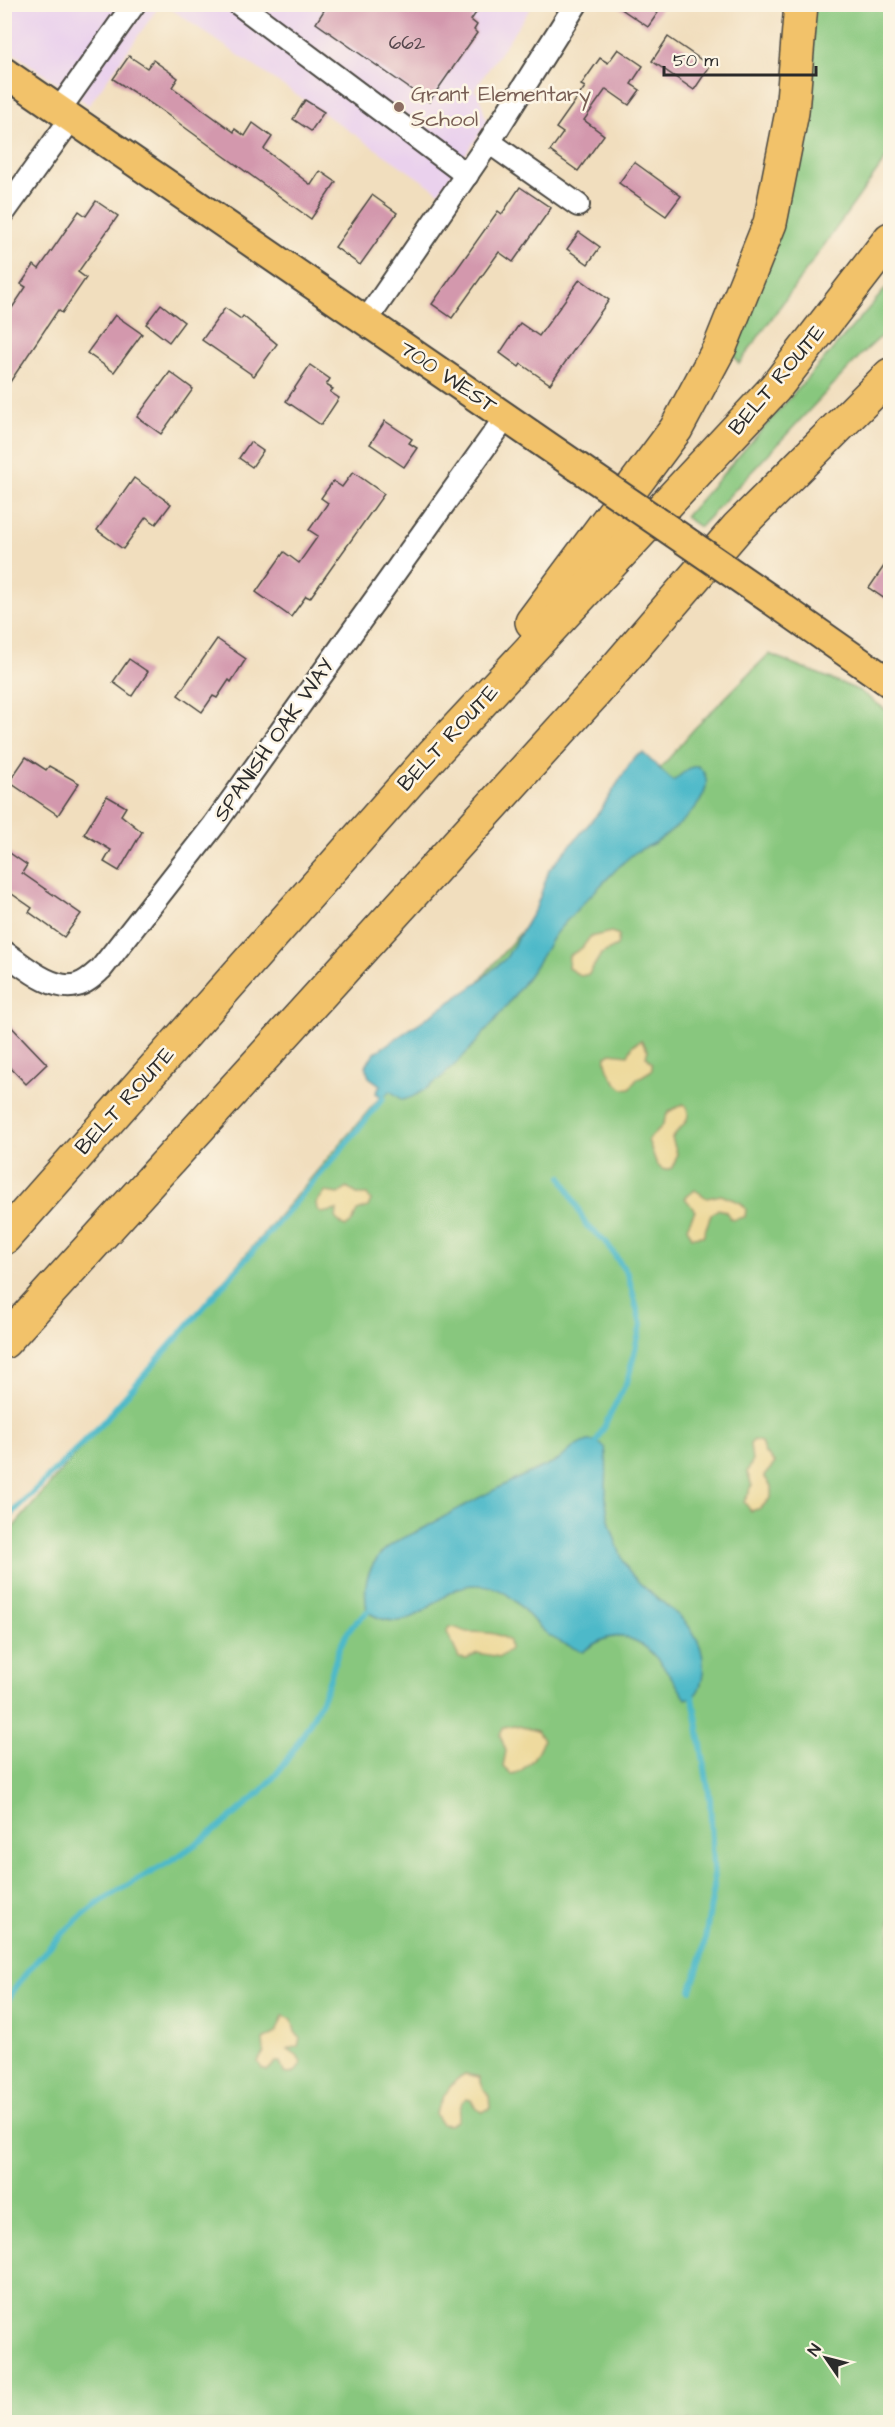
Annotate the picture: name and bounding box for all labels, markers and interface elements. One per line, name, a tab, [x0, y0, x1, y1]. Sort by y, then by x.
house number: 662	[389, 29, 426, 57]
scale bar	[664, 39, 816, 77]
text: 50 m	[673, 48, 718, 73]
place label: Grant Elementary School	[411, 79, 591, 135]
marker: Grant Elementary School	[392, 100, 406, 114]
street label: BELT ROUTE	[721, 318, 833, 442]
street label: 700 WEST	[393, 333, 503, 421]
street label: SPANISH OAK WAY	[206, 652, 342, 828]
street label: BELT ROUTE	[390, 678, 506, 798]
street label: BELT ROUTE	[68, 1040, 182, 1162]
north arrow	[796, 2328, 856, 2388]
text: N	[803, 2340, 826, 2360]

